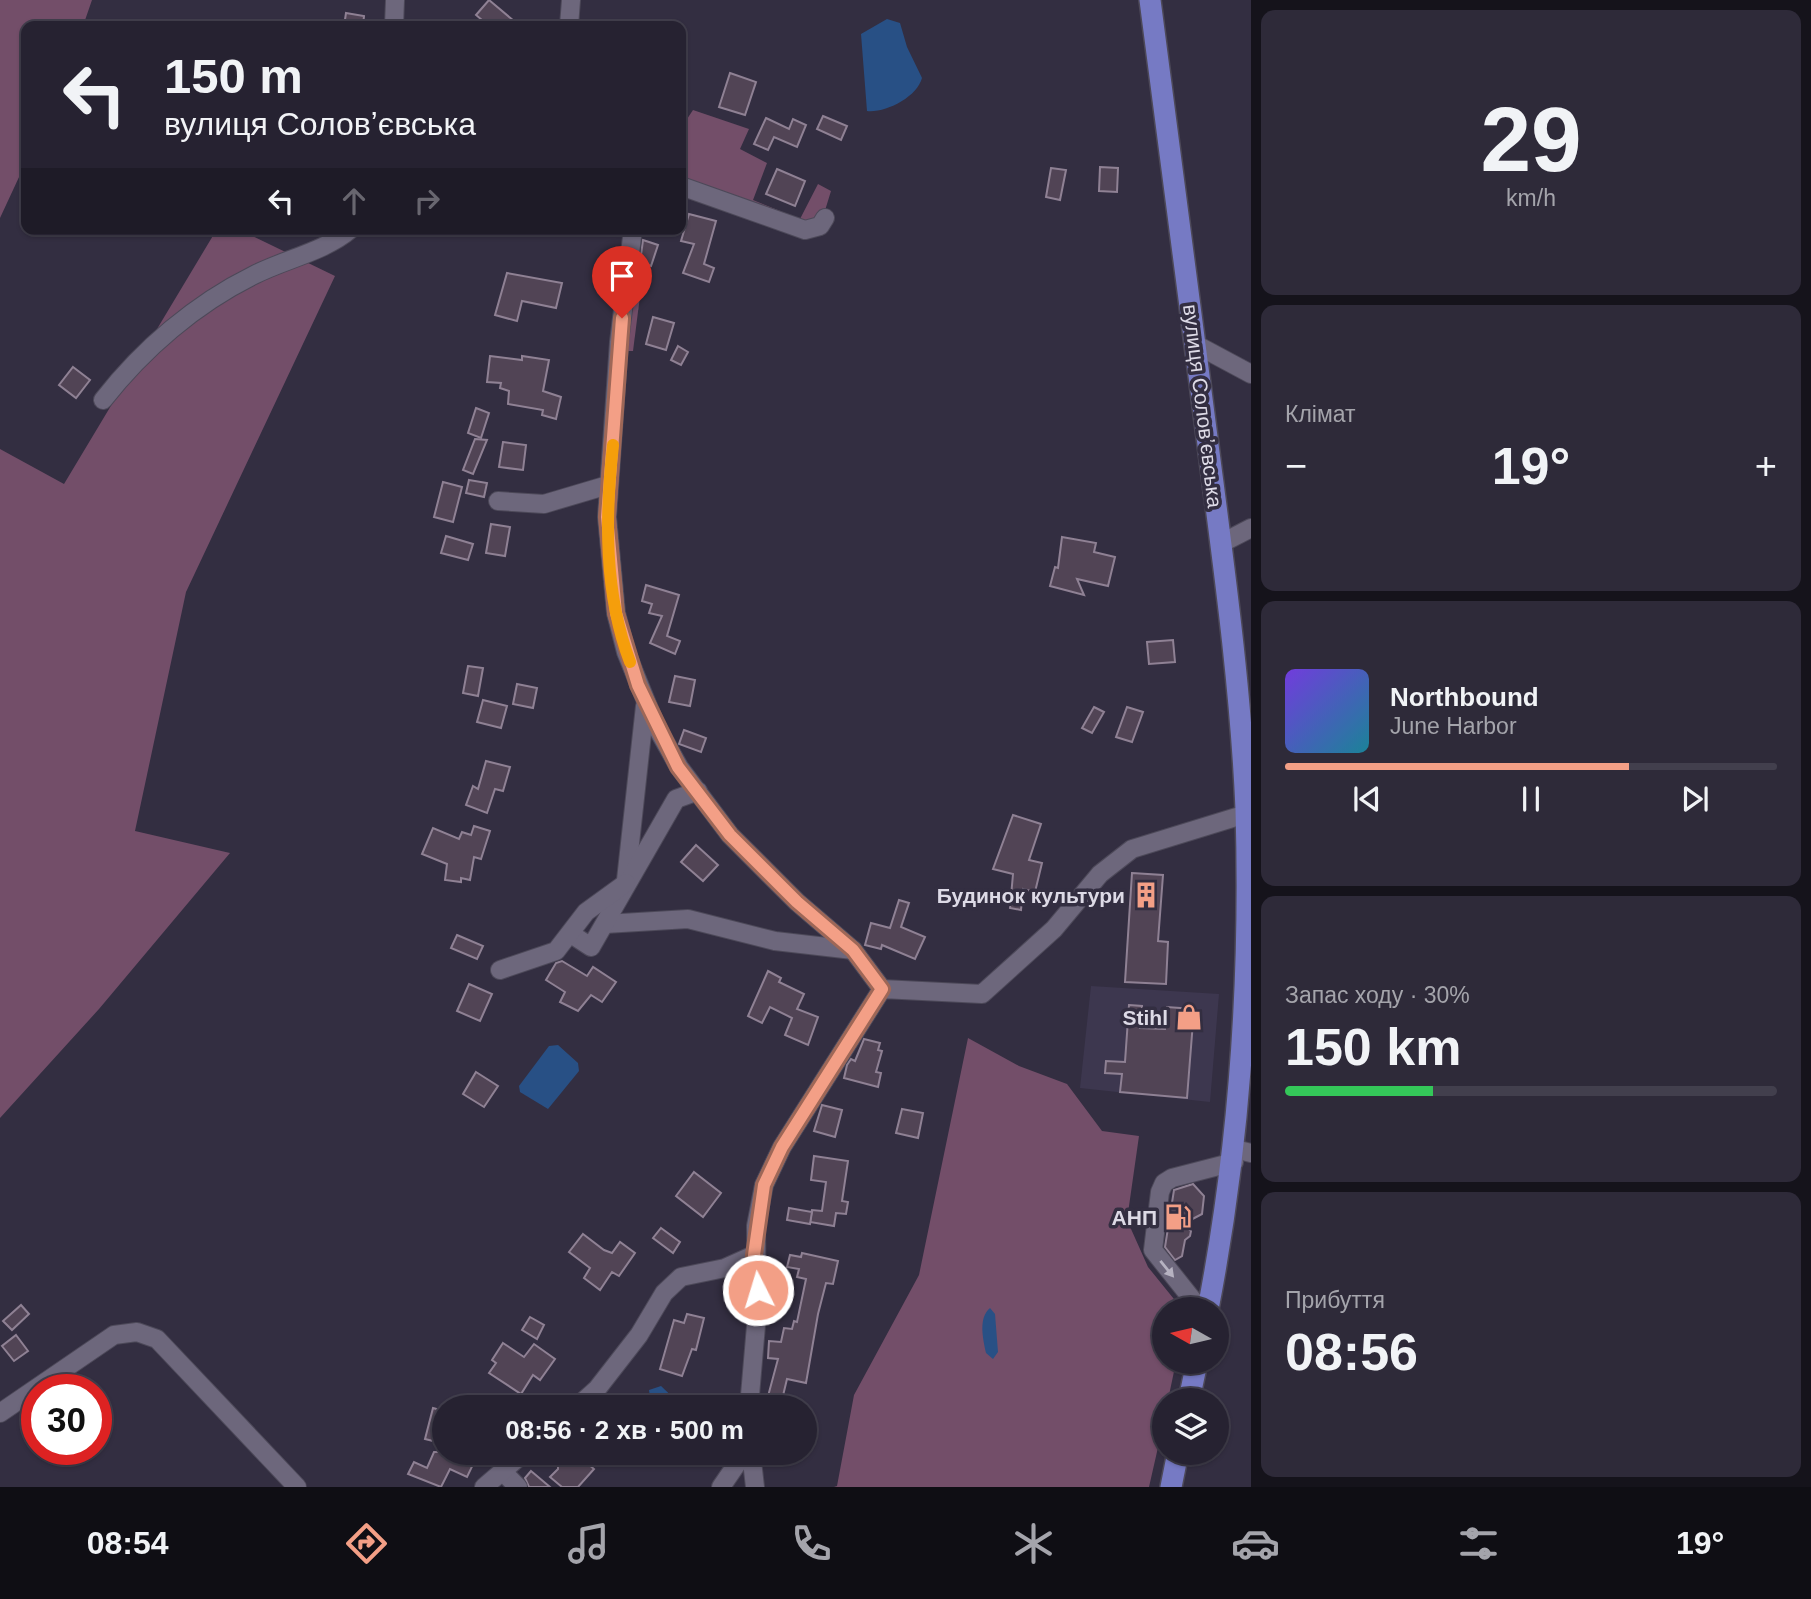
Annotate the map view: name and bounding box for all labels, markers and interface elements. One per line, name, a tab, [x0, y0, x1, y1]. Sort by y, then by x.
icon: left	[49, 49, 140, 140]
text: 150 m	[164, 49, 303, 103]
text: 29	[1480, 89, 1582, 190]
text: вулиця Соловʼєвська	[164, 106, 476, 142]
icon: left	[262, 182, 300, 220]
icon: ahead	[335, 182, 373, 220]
icon: right	[408, 182, 446, 220]
text: km/h	[1506, 185, 1556, 211]
pin	[592, 246, 652, 318]
icon: arrive	[603, 257, 641, 295]
street label: вулиця Соловʼєвська	[1179, 303, 1227, 509]
text: Клімат	[1285, 401, 1356, 427]
text: 19°	[1492, 437, 1570, 495]
text: −	[1285, 445, 1307, 487]
text: +	[1755, 445, 1777, 487]
text: Northbound	[1390, 682, 1539, 712]
text: June Harbor	[1390, 713, 1517, 739]
icon: previous	[1348, 780, 1386, 818]
icon: pause	[1512, 780, 1550, 818]
icon: next	[1676, 780, 1714, 818]
building icon: Будинок культури	[1131, 880, 1161, 910]
place label: Будинок культури	[937, 884, 1125, 907]
text: Запас ходу · 30%	[1285, 982, 1470, 1008]
shop icon: Stihl	[1174, 1002, 1204, 1032]
place label: Stihl	[1123, 1006, 1168, 1029]
text: 150 km	[1285, 1018, 1461, 1076]
fuel station icon: АНП	[1163, 1202, 1193, 1232]
place label: АНП	[1112, 1206, 1157, 1229]
position arrow	[721, 1253, 795, 1327]
one-way arrow	[1160, 1260, 1175, 1278]
text: Прибуття	[1285, 1287, 1385, 1313]
north arrow	[1152, 1297, 1228, 1374]
map controls	[1152, 1297, 1229, 1465]
text: 08:56	[1285, 1323, 1418, 1381]
speed limit sign: 30	[21, 1374, 112, 1465]
button: layers	[1152, 1388, 1229, 1465]
text: 08:56 · 2 хв · 500 m	[505, 1415, 744, 1445]
icon: directions	[342, 1519, 391, 1568]
icon: music	[564, 1519, 613, 1568]
icon: phone	[787, 1519, 836, 1568]
icon: climate	[1009, 1519, 1058, 1568]
icon: car	[1231, 1519, 1280, 1568]
icon: filters	[1454, 1519, 1503, 1568]
text: 08:54	[87, 1525, 169, 1561]
text: 19°	[1676, 1525, 1724, 1561]

